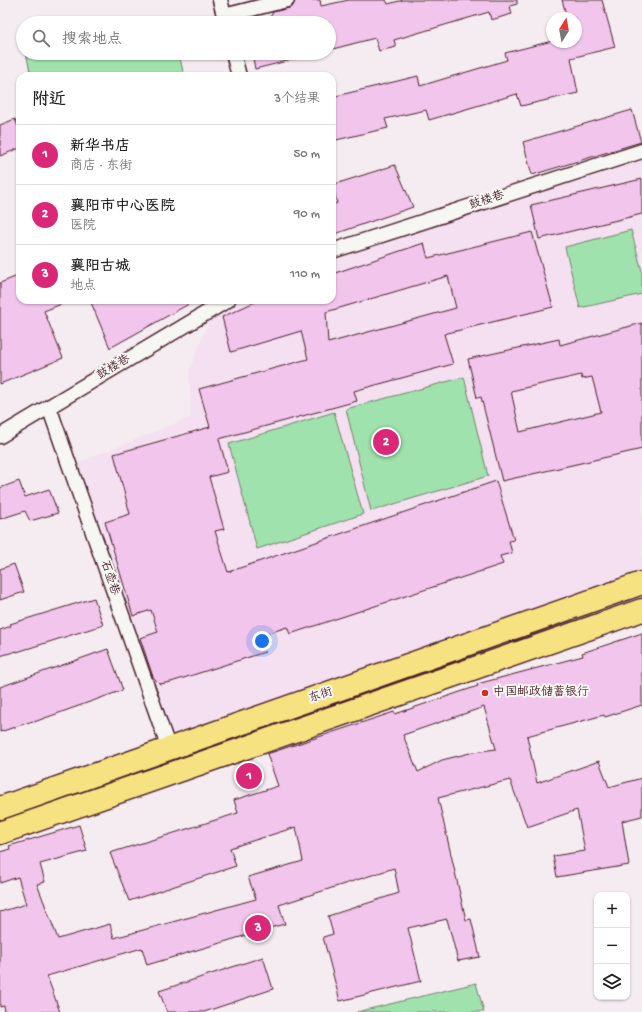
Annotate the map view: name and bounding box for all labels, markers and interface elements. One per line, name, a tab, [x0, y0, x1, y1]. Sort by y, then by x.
north arrow	[546, 12, 582, 48]
search box	[16, 16, 336, 60]
icon: search	[30, 27, 52, 49]
text: 搜索地点	[62, 31, 122, 49]
text: 附近	[32, 91, 66, 111]
text: 3个结果	[274, 92, 320, 107]
text: 新华书店	[70, 138, 130, 156]
text: 1	[42, 147, 48, 162]
text: 50 m	[293, 147, 320, 162]
text: 商店 · 东街	[70, 159, 132, 174]
street label: 鼓楼巷	[467, 188, 506, 213]
text: 襄阳市中心医院	[70, 198, 175, 216]
text: 2	[42, 207, 48, 222]
text: 90 m	[294, 207, 320, 222]
text: 医院	[70, 219, 96, 234]
text: 襄阳古城	[70, 258, 130, 276]
text: 3	[42, 267, 48, 282]
text: 110 m	[290, 267, 320, 282]
text: 地点	[70, 279, 96, 294]
street label: 鼓楼巷	[94, 352, 133, 383]
pin: 2	[373, 427, 399, 457]
street label: 石壶巷	[97, 558, 122, 597]
your location	[252, 631, 272, 651]
street label: 东街	[307, 685, 335, 707]
place label: 中国邮政储蓄银行	[493, 685, 589, 700]
marker: 中国邮政储蓄银行	[480, 688, 490, 698]
pin: 1	[236, 761, 262, 791]
map controls	[594, 892, 630, 1000]
button: +	[594, 892, 630, 928]
pin: 3	[245, 913, 271, 943]
button: −	[594, 928, 630, 964]
button: layers	[594, 964, 630, 1000]

